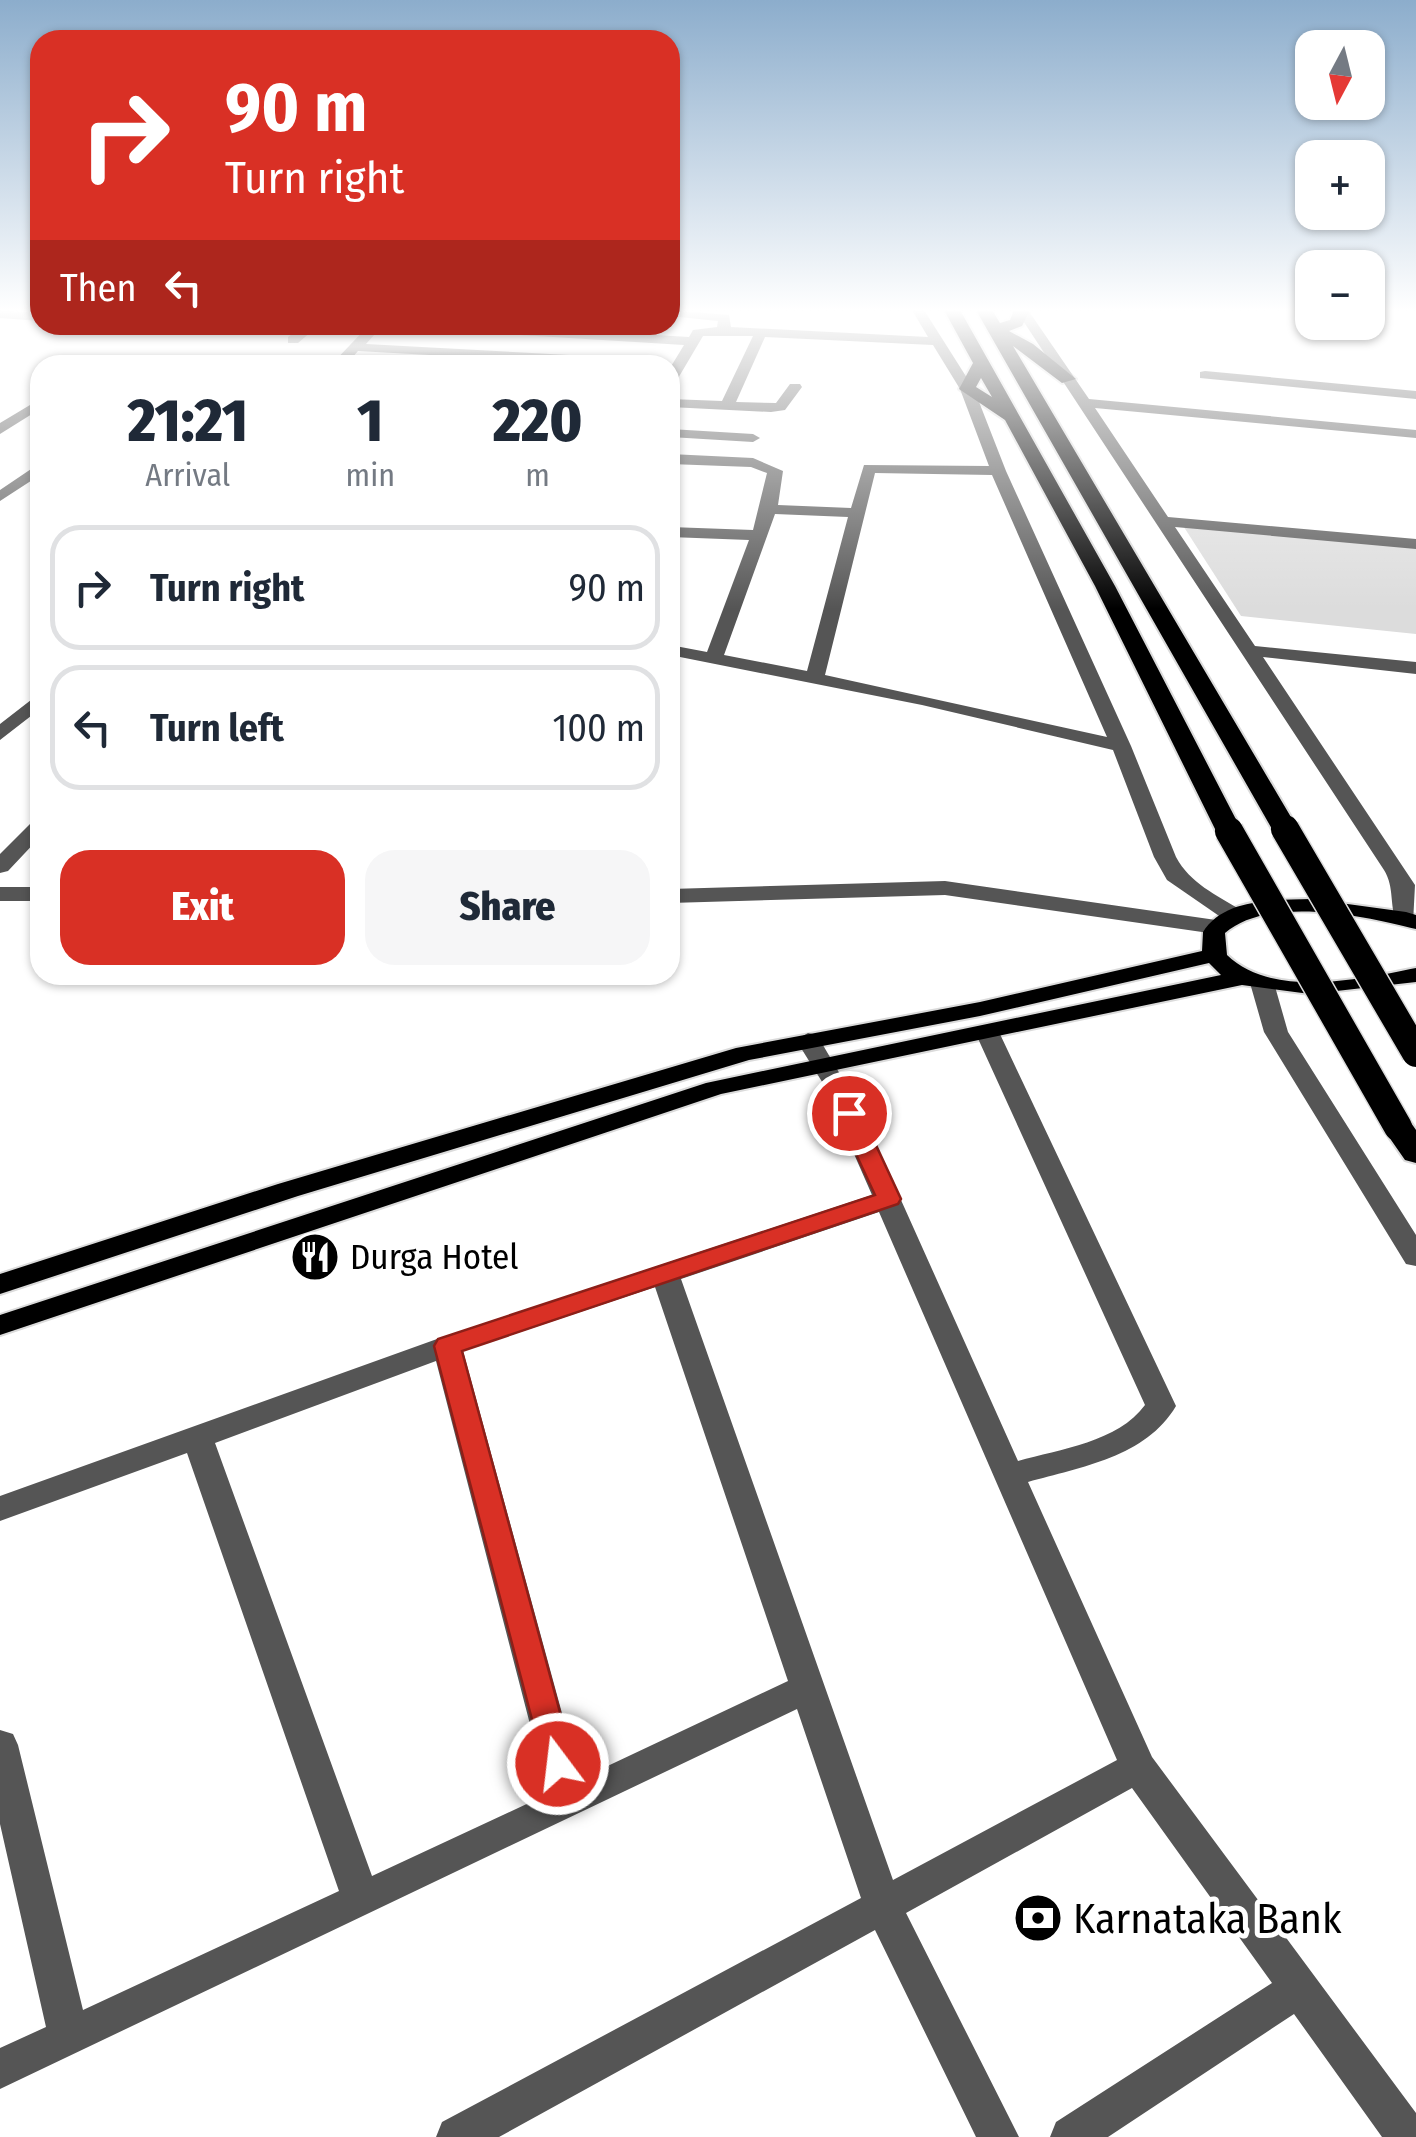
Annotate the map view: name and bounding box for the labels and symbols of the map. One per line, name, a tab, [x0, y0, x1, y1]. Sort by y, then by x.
north arrow	[1295, 30, 1385, 120]
pin	[807, 1071, 892, 1156]
restaurant icon: Durga Hotel	[289, 1231, 341, 1283]
place label: Durga Hotel	[350, 1236, 519, 1278]
position arrow	[506, 1712, 610, 1816]
bank icon: Karnataka Bank	[1012, 1892, 1064, 1944]
place label: Karnataka Bank	[1073, 1894, 1342, 1944]

